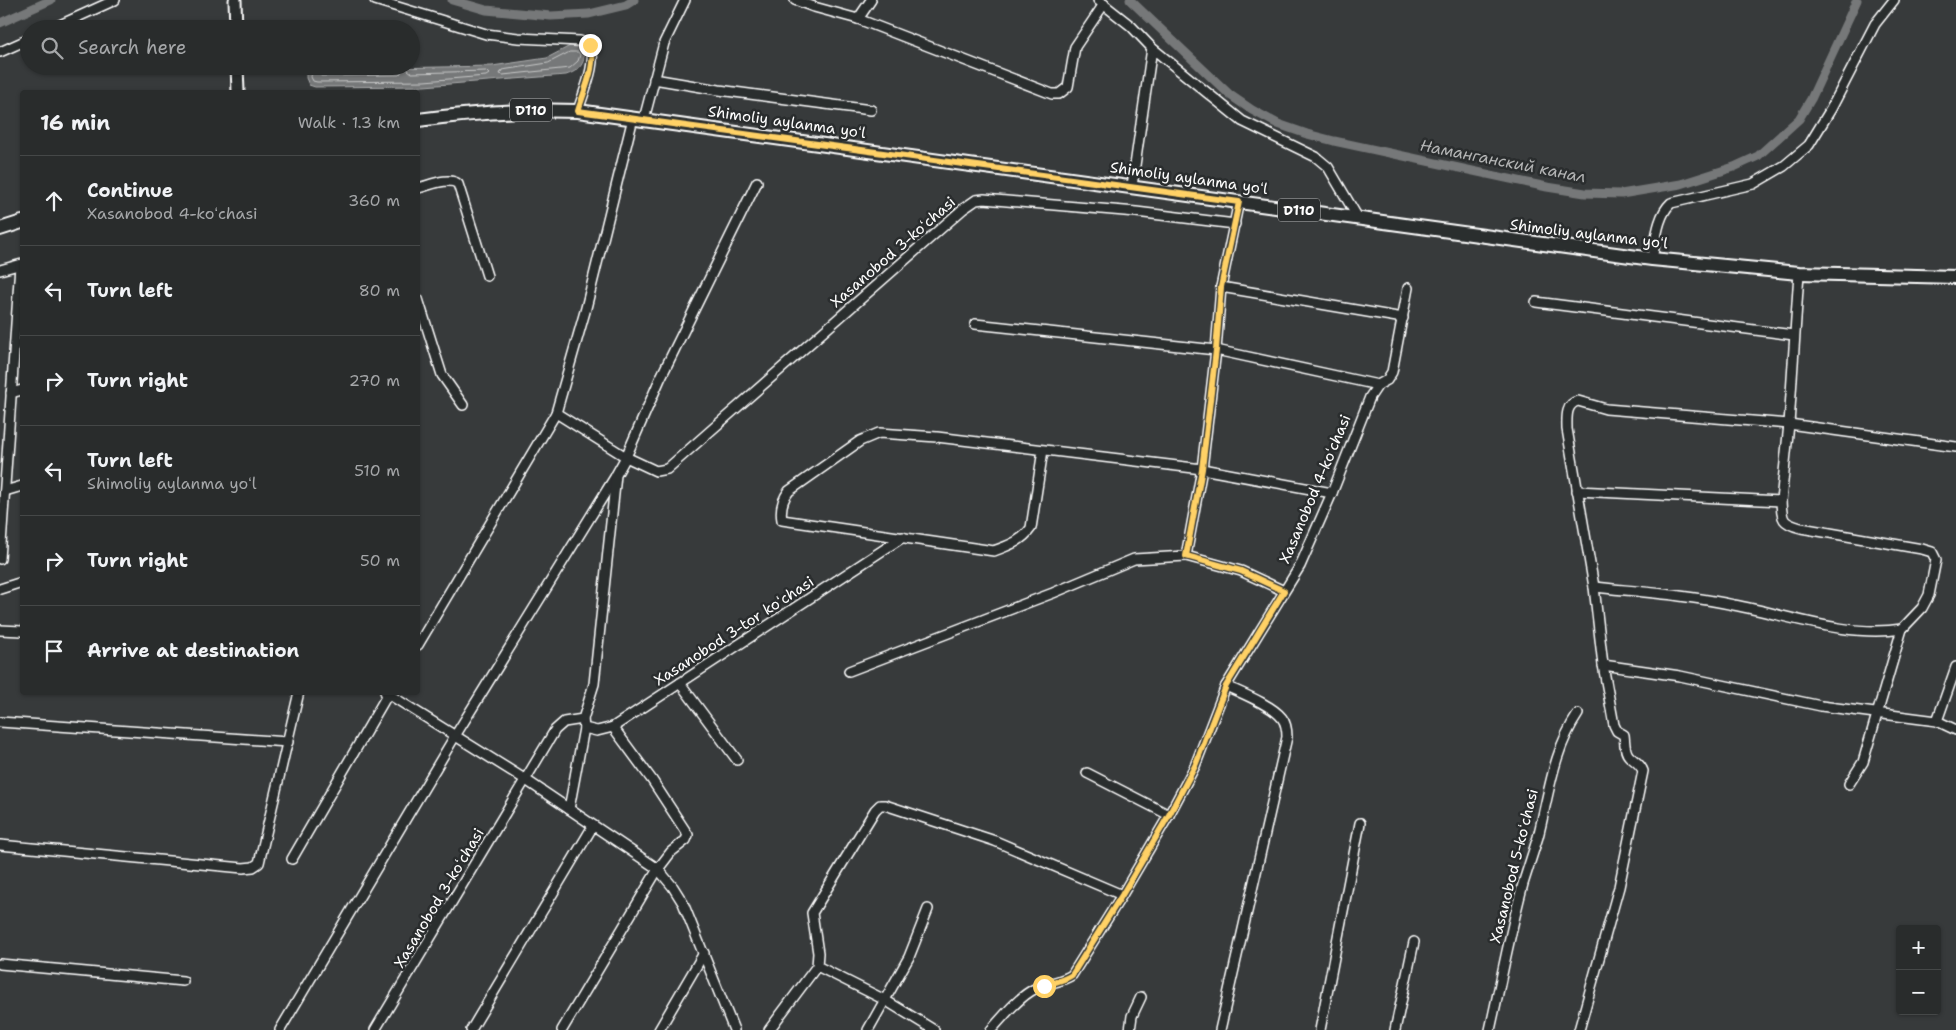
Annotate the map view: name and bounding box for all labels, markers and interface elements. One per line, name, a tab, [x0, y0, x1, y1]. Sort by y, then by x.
search box	[20, 20, 420, 75]
icon: search	[38, 34, 66, 62]
route end	[579, 34, 602, 57]
text: Search here	[78, 35, 187, 60]
road number: D110	[510, 98, 552, 122]
street label: Shimoliy aylanma yoʻl	[707, 101, 868, 143]
text: 16 min	[40, 109, 110, 137]
text: Walk · 1.3 km	[298, 112, 400, 133]
water label: Наманганский канал	[1418, 135, 1588, 187]
street label: Shimoliy aylanma yoʻl	[1109, 157, 1270, 199]
text: Continue	[87, 178, 173, 203]
icon: ahead	[40, 187, 68, 215]
text: 360 m	[348, 190, 400, 211]
street label: Xasanobod 3-koʻchasi	[826, 192, 960, 312]
road number: D110	[1278, 198, 1320, 222]
text: Xasanobod 4-koʻchasi	[87, 203, 258, 224]
street label: Shimoliy aylanma yoʻl	[1509, 214, 1670, 254]
icon: left	[40, 277, 68, 305]
text: Turn left	[87, 278, 173, 303]
text: 80 m	[359, 280, 400, 301]
icon: right	[40, 367, 68, 395]
text: Turn right	[87, 368, 188, 393]
text: 270 m	[349, 370, 400, 391]
street label: Xasanobod 4-koʻchasi	[1275, 411, 1355, 567]
text: Turn left	[87, 448, 173, 473]
icon: left	[40, 457, 68, 485]
text: 510 m	[354, 460, 400, 481]
text: Shimoliy aylanma yoʻl	[87, 473, 257, 494]
icon: right	[40, 547, 68, 575]
text: Turn right	[87, 548, 188, 573]
text: 50 m	[360, 550, 400, 571]
street label: Xasanobod 3-tor koʻchasi	[650, 572, 818, 690]
icon: arrive	[40, 637, 68, 665]
text: Arrive at destination	[87, 638, 299, 663]
street label: Xasanobod 5-koʻchasi	[1485, 787, 1543, 945]
street label: Xasanobod 3-koʻchasi	[389, 824, 489, 972]
map controls	[1896, 925, 1941, 1015]
button: +	[1896, 925, 1941, 970]
button: −	[1896, 970, 1941, 1015]
route start	[1033, 975, 1056, 998]

